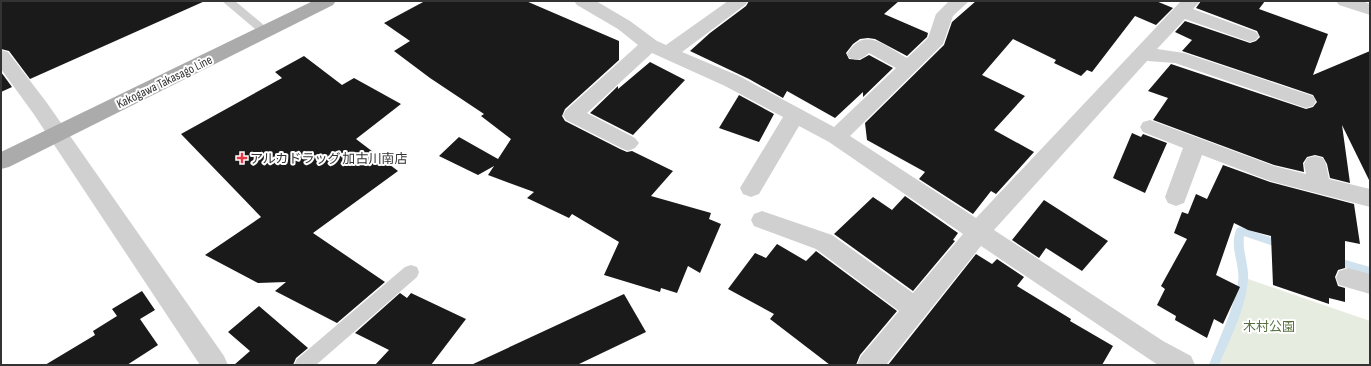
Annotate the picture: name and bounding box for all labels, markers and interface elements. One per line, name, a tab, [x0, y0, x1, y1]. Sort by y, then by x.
street label: Kakogawa Takasago Line	[114, 52, 215, 112]
place label: アルカドラッグ 加古川南店	[250, 151, 408, 167]
marker: アルカドラッグ 加古川南店	[237, 153, 247, 163]
park label: 木村公園	[1243, 319, 1295, 335]

